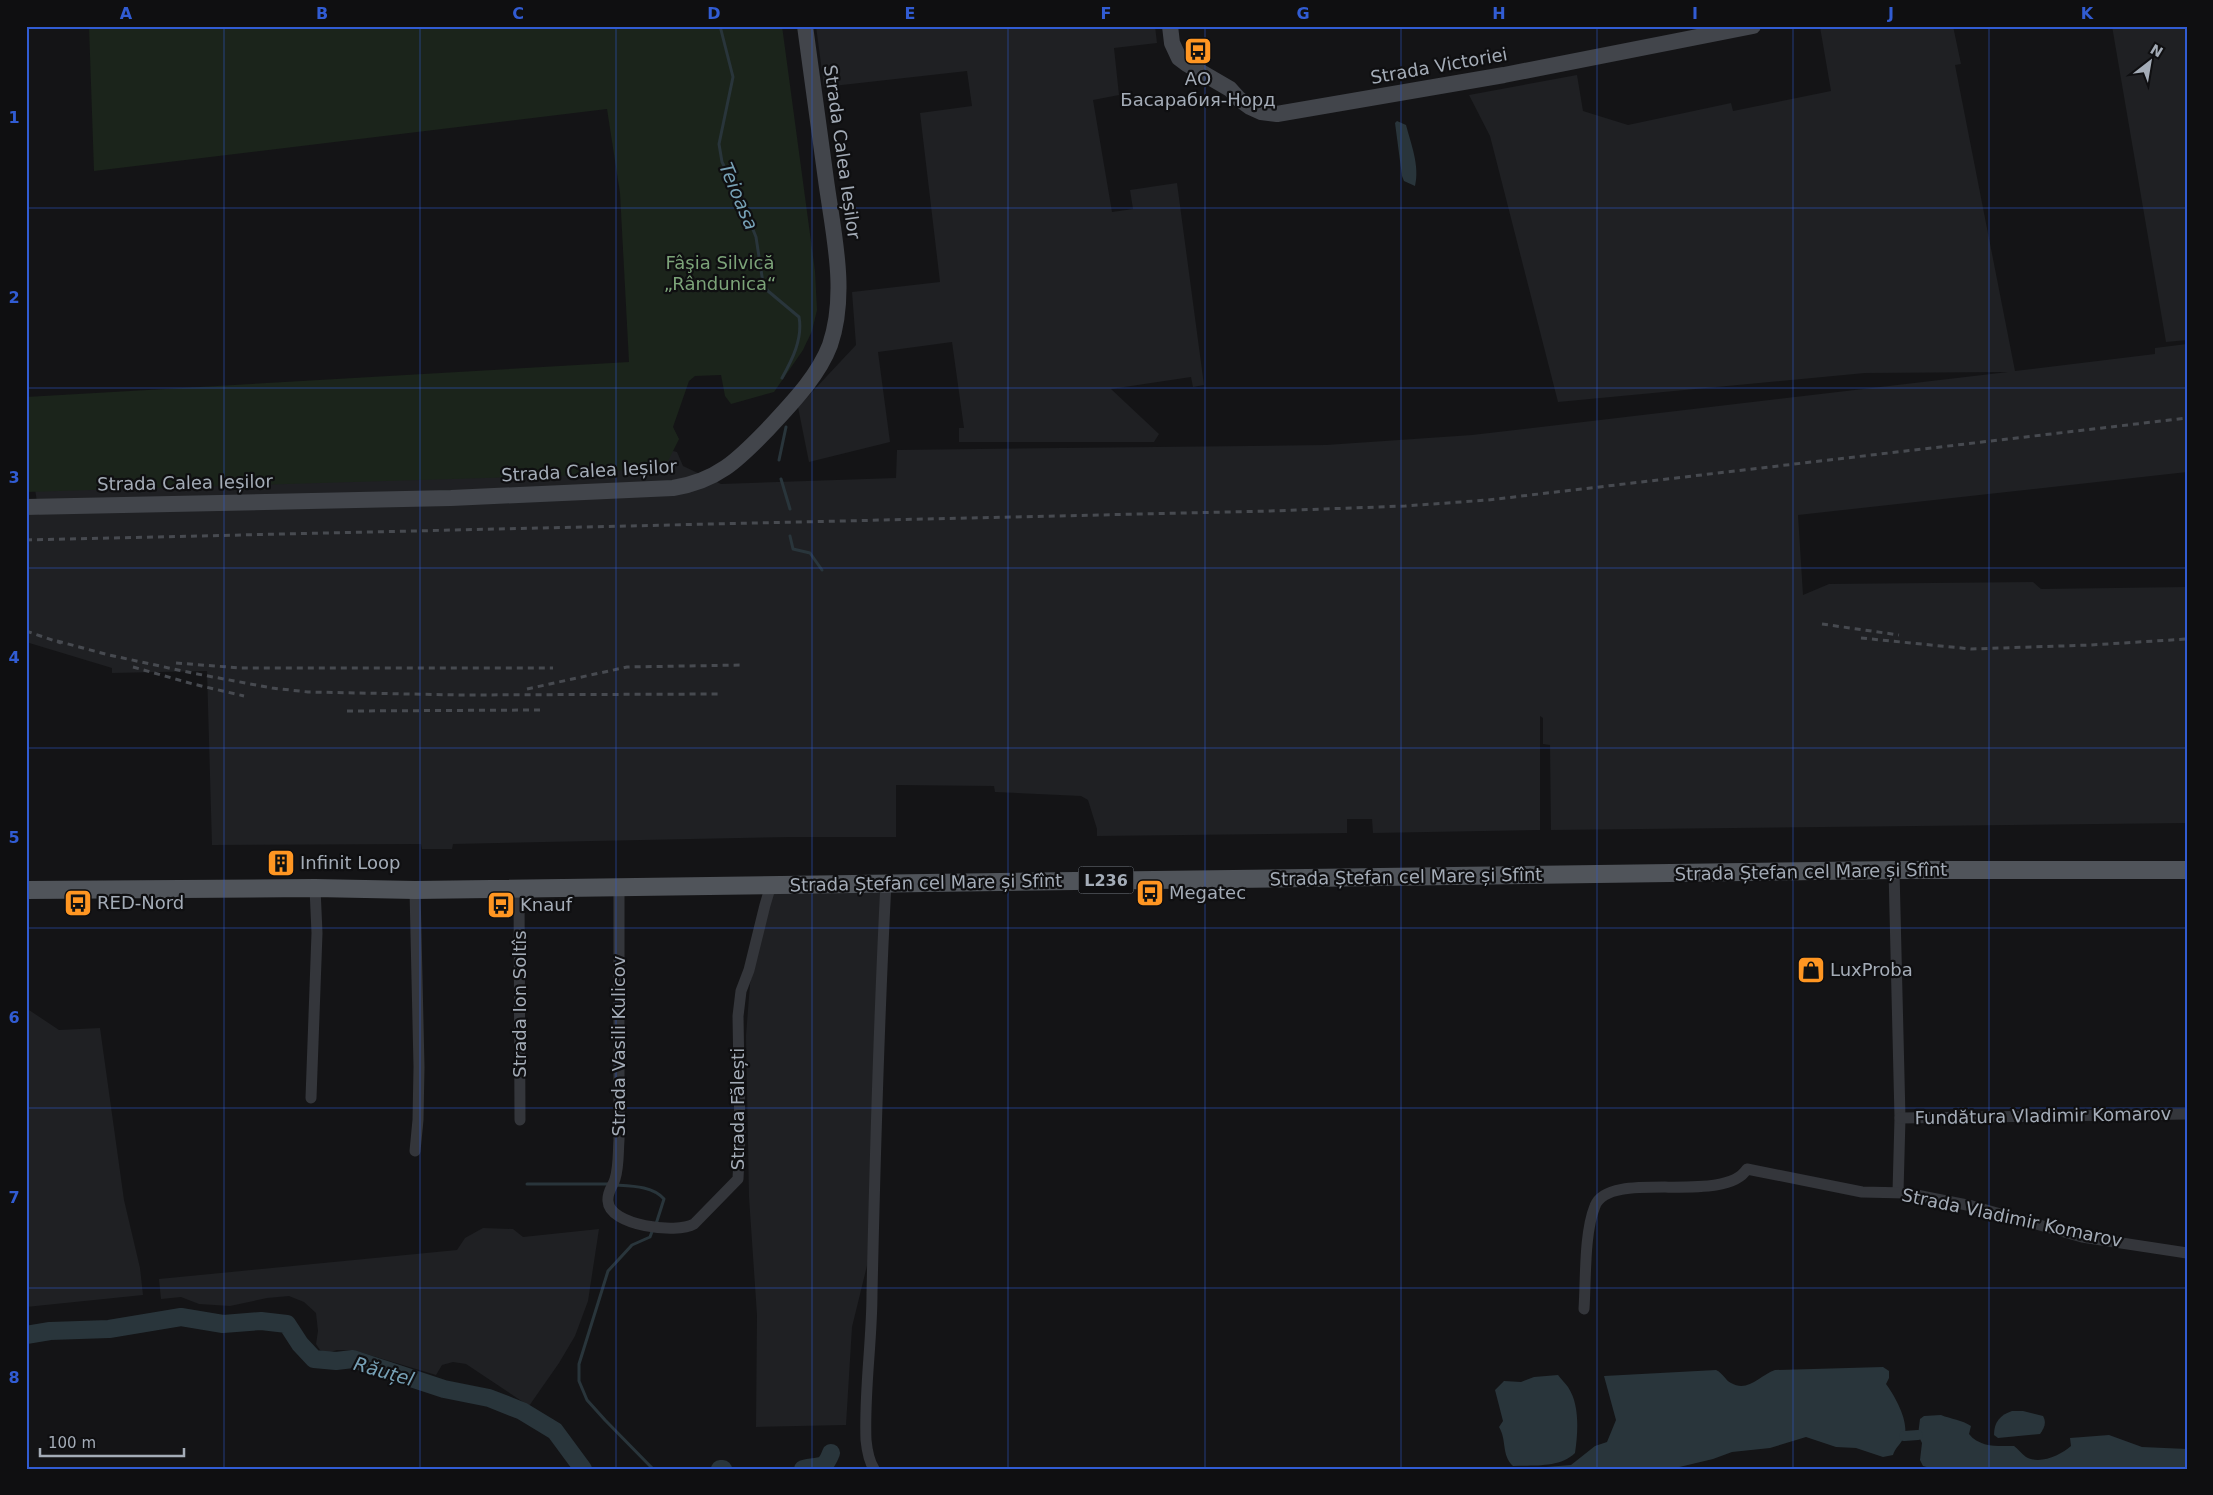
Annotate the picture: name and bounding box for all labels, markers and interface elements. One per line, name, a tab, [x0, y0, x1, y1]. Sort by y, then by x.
text: A	[120, 4, 133, 23]
text: B	[316, 4, 328, 23]
text: C	[512, 4, 524, 23]
text: D	[707, 4, 721, 23]
text: E	[905, 4, 915, 23]
text: F	[1101, 4, 1111, 23]
text: G	[1296, 4, 1310, 23]
text: H	[1492, 4, 1506, 23]
text: I	[1692, 4, 1698, 23]
text: J	[1887, 4, 1894, 23]
text: K	[2081, 4, 2094, 23]
bus stop icon: АО Басарабия-Норд	[1183, 36, 1213, 66]
north arrow	[2126, 38, 2176, 88]
text: N	[2148, 41, 2166, 61]
street label: Strada Victoriei	[1369, 43, 1509, 88]
street label: Strada Calea Ieșilor	[820, 63, 865, 241]
place label: АО Басарабия-Норд	[1120, 68, 1276, 110]
text: 1	[8, 108, 20, 127]
water label: Teioasa	[715, 159, 763, 233]
park label: Fâşia Silvică „Rândunica“	[664, 252, 776, 294]
text: 2	[8, 288, 20, 307]
street label: Strada Calea Ieșilor	[501, 455, 678, 486]
text: 3	[8, 468, 20, 487]
street label: Strada Calea Ieșilor	[97, 470, 274, 495]
text: 4	[8, 648, 20, 667]
text: 5	[8, 828, 20, 847]
building icon: Infinit Loop	[266, 848, 296, 878]
place label: Infinit Loop	[300, 852, 400, 873]
street label: Strada Ștefan cel Mare și Sfînt	[1675, 859, 1947, 884]
street label: Strada Ștefan cel Mare și Sfînt	[1270, 864, 1542, 889]
road number: L236	[1078, 866, 1134, 894]
street label: Strada Ștefan cel Mare și Sfînt	[790, 870, 1062, 895]
bus stop icon: Megatec	[1135, 878, 1165, 908]
place label: Megatec	[1169, 882, 1246, 903]
bus stop icon: RED-Nord	[63, 888, 93, 918]
bus stop icon: Knauf	[486, 890, 516, 920]
place label: RED-Nord	[97, 892, 184, 913]
place label: Knauf	[520, 894, 573, 915]
street label: Strada Ion Soltîs	[509, 930, 530, 1078]
street label: Strada Vasili Kulicov	[608, 955, 629, 1137]
shop icon: LuxProba	[1796, 955, 1826, 985]
place label: LuxProba	[1830, 959, 1913, 980]
text: 6	[8, 1008, 20, 1027]
street label: Strada Fălești	[727, 1048, 748, 1170]
street label: Fundătura Vladimir Komarov	[1914, 1103, 2172, 1128]
street label: Strada Vladimir Komarov	[1900, 1184, 2125, 1251]
text: 7	[8, 1188, 20, 1207]
water label: Răuțel	[351, 1352, 417, 1391]
text: 8	[8, 1368, 20, 1387]
scale bar	[40, 1425, 184, 1457]
text: 100 m	[48, 1434, 96, 1452]

